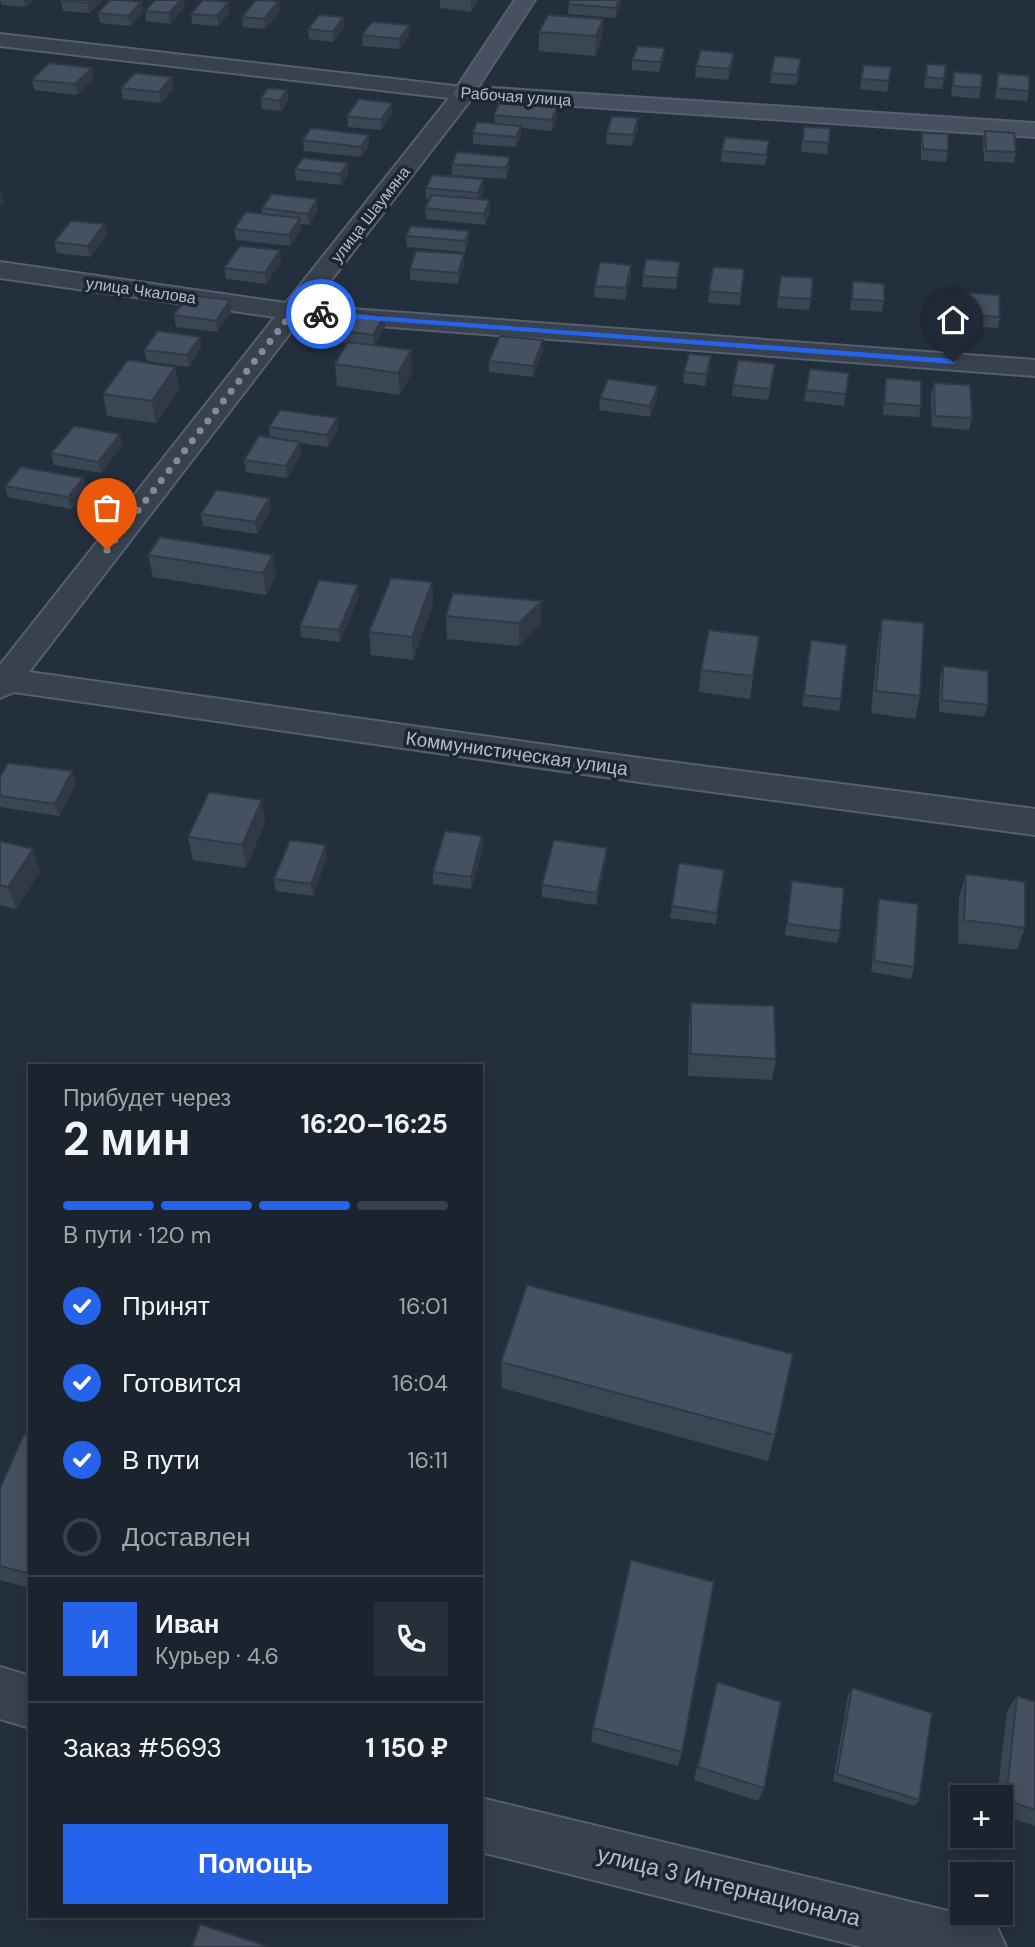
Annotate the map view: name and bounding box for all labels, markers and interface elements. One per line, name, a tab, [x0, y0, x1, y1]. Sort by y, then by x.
street label: Рабочая улица	[460, 82, 572, 111]
street label: улица Шаумяна	[326, 162, 415, 267]
street label: улица Чкалова	[85, 272, 197, 309]
courier	[286, 279, 356, 349]
pin	[923, 290, 983, 362]
icon: bike	[302, 295, 340, 333]
icon: home	[934, 301, 972, 339]
pin	[77, 478, 137, 550]
icon: bag	[88, 489, 126, 527]
street label: Коммунистическая улица	[404, 726, 630, 782]
text: Прибудет через	[63, 1083, 231, 1113]
text: 16:20–16:25	[300, 1107, 448, 1141]
text: 2 мин	[63, 1109, 190, 1169]
text: В пути · 120 m	[63, 1220, 211, 1250]
icon: check	[63, 1287, 101, 1325]
text: Принят	[122, 1289, 210, 1323]
text: 16:01	[399, 1291, 448, 1321]
icon: check	[63, 1364, 101, 1402]
text: Готовится	[122, 1366, 241, 1400]
text: 16:04	[392, 1368, 448, 1398]
icon: check	[63, 1441, 101, 1479]
text: В пути	[122, 1443, 200, 1477]
text: 16:11	[407, 1445, 448, 1475]
text: Доставлен	[122, 1520, 251, 1554]
button: phone	[374, 1602, 448, 1676]
text: Иван	[155, 1607, 220, 1641]
text: И	[91, 1622, 109, 1656]
text: Курьер · 4.6	[155, 1641, 279, 1671]
text: Заказ #5693	[63, 1731, 222, 1765]
text: 1 150 ₽	[365, 1731, 448, 1765]
map controls	[950, 1785, 1013, 1925]
button: +	[950, 1785, 1013, 1848]
button: Помощь	[63, 1824, 448, 1904]
street label: улица 3 Интернационала	[594, 1839, 864, 1933]
button: −	[950, 1862, 1013, 1925]

